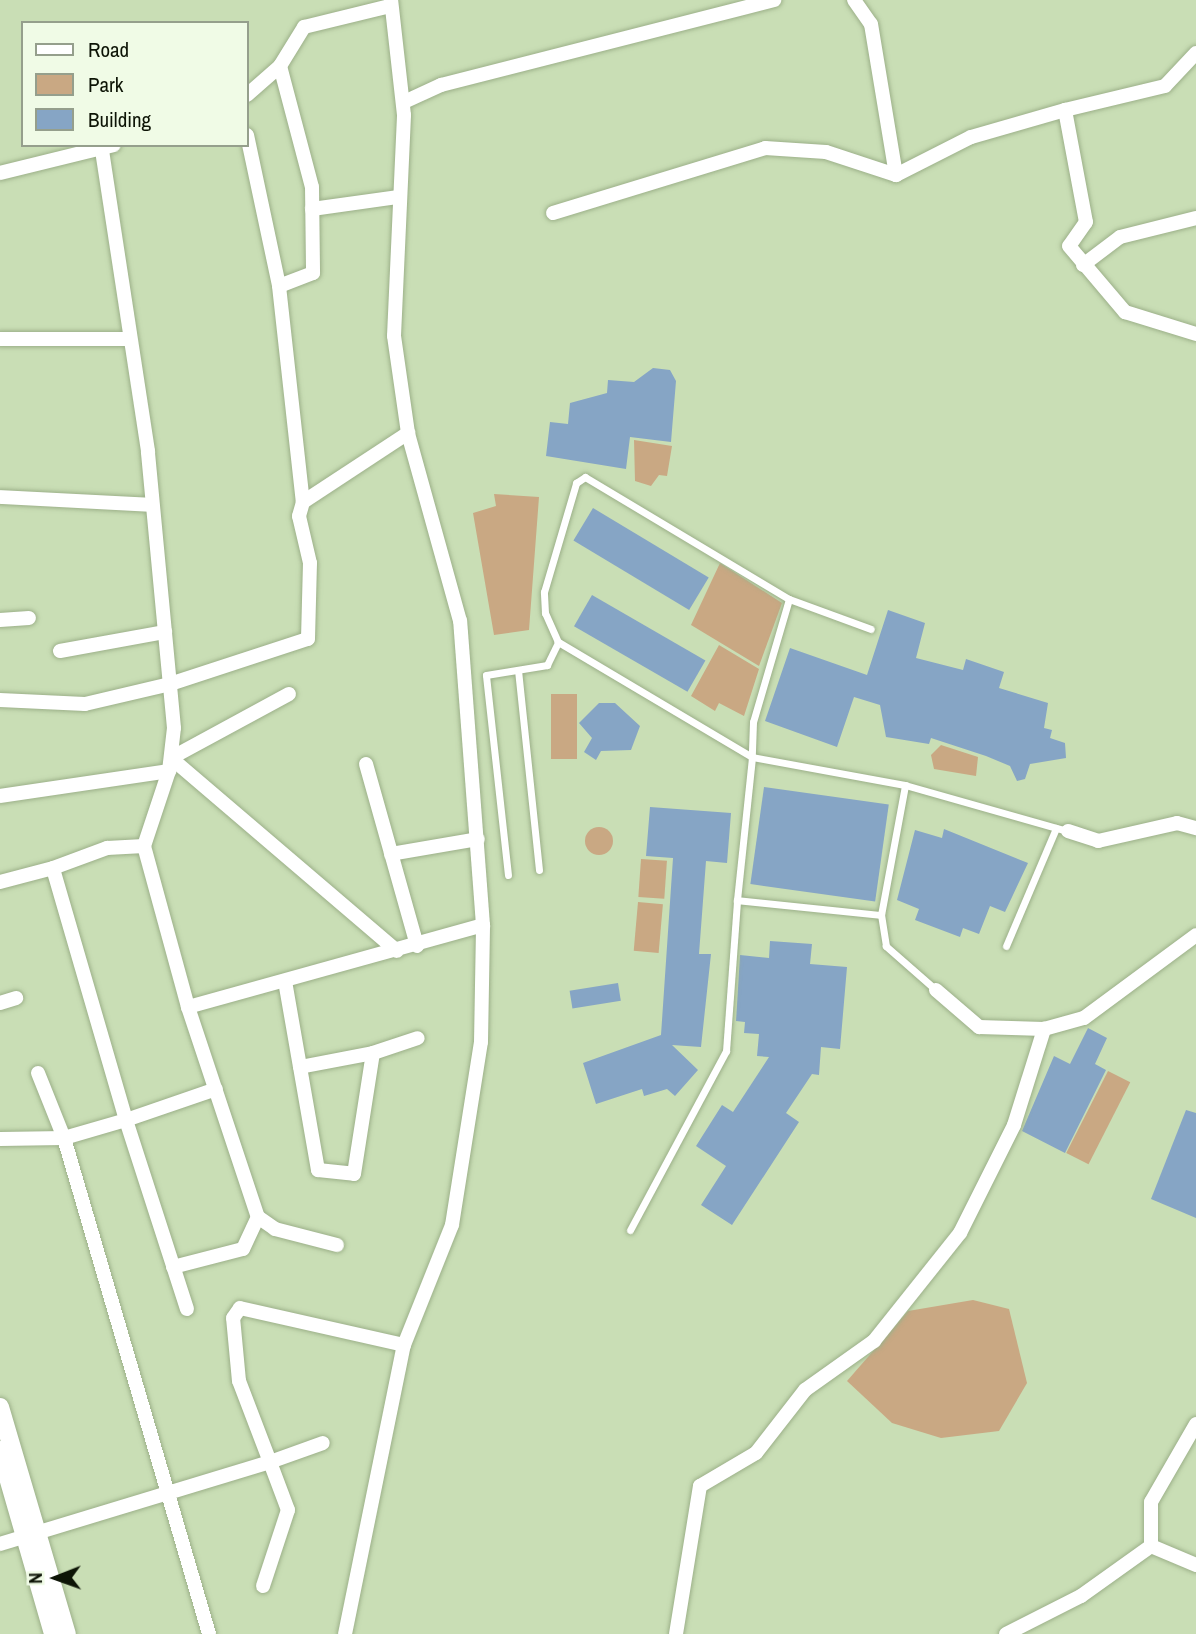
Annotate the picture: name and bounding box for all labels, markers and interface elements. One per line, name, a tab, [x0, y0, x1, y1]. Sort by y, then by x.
legend	[21, 21, 248, 147]
text: Road	[88, 35, 129, 64]
text: Park	[88, 70, 123, 99]
text: Building	[88, 105, 151, 134]
north arrow	[21, 1543, 91, 1613]
text: N	[22, 1573, 48, 1584]

